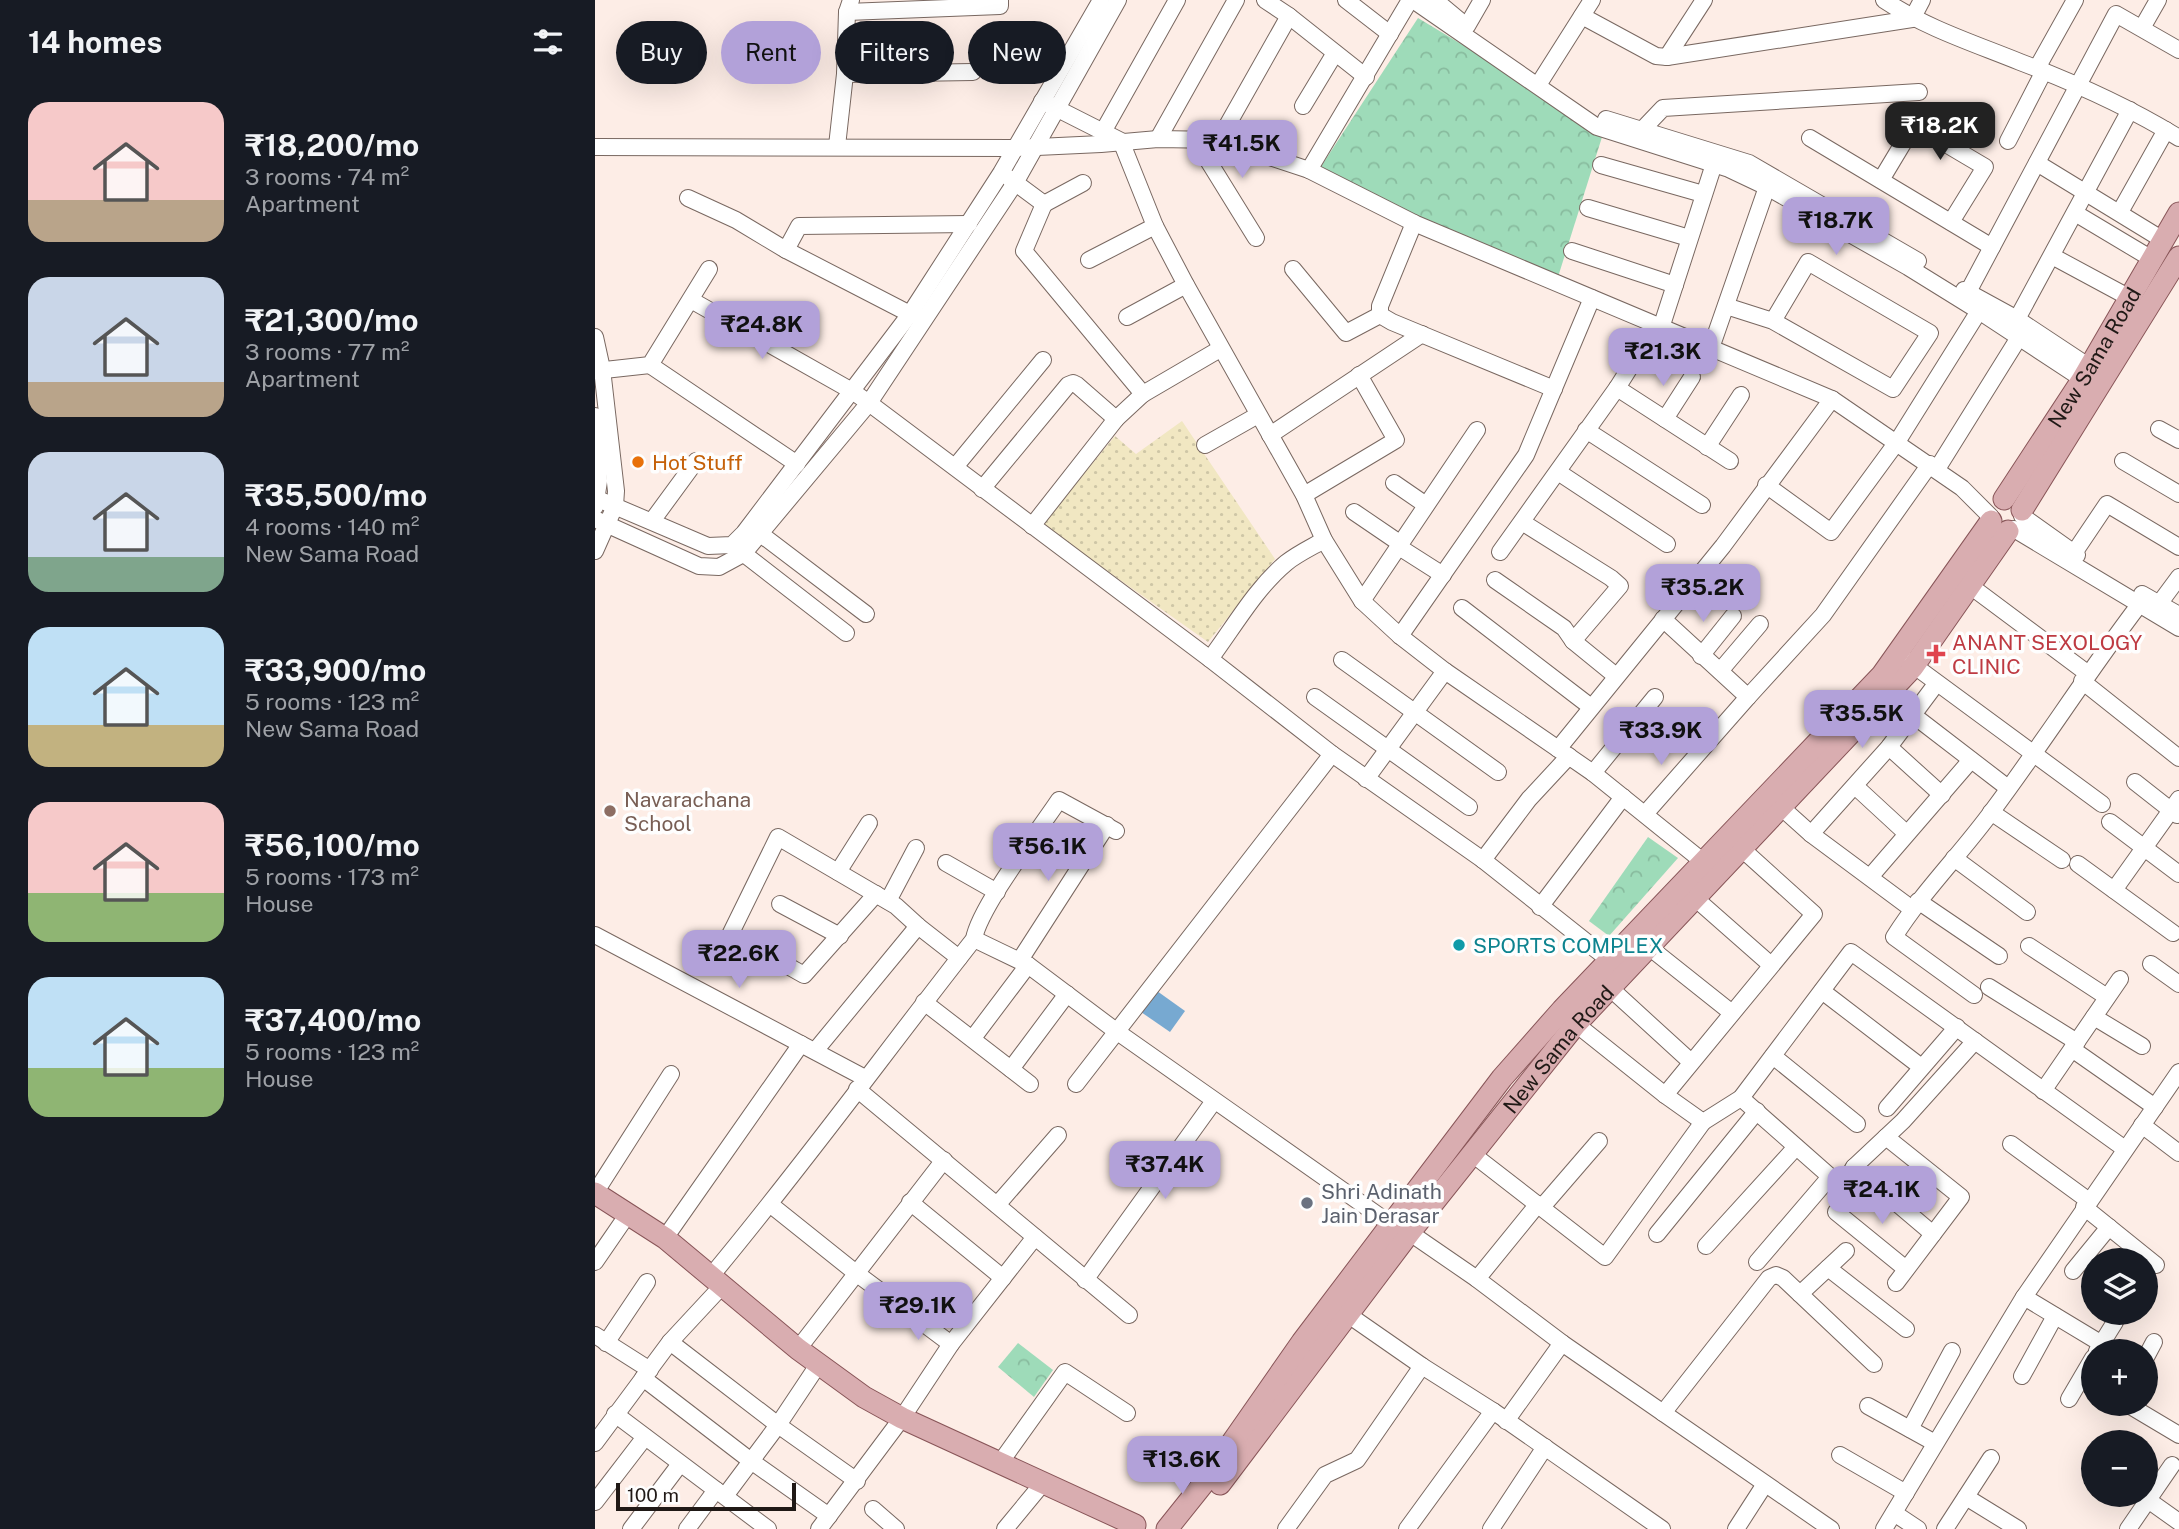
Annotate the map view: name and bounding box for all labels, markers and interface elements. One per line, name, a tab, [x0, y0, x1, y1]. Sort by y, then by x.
chip: Buy	[616, 21, 707, 84]
chip: Rent	[721, 21, 821, 84]
chip: Filters	[835, 21, 954, 84]
chip: New	[968, 21, 1066, 84]
icon: filters	[529, 23, 567, 61]
text: 14 homes	[28, 24, 162, 60]
pin: ₹18.2K	[1883, 102, 1997, 162]
text: ₹18.2K	[1901, 111, 1979, 138]
pin: ₹41.5K	[1185, 120, 1299, 180]
text: ₹18,200/mo	[245, 127, 419, 163]
text: ₹41.5K	[1203, 129, 1281, 156]
icon: home	[84, 130, 168, 214]
text: 3 rooms · 74 m²	[245, 163, 409, 190]
text: Apartment	[245, 190, 360, 217]
pin: ₹18.7K	[1779, 198, 1893, 257]
text: ₹18.7K	[1798, 206, 1874, 233]
street label: New Sama Road	[2042, 283, 2146, 432]
text: ₹21,300/mo	[245, 302, 418, 338]
pin: ₹24.8K	[705, 302, 819, 361]
icon: home	[84, 305, 168, 389]
text: ₹24.8K	[721, 310, 803, 337]
pin: ₹21.3K	[1606, 328, 1720, 388]
text: ₹21.3K	[1624, 337, 1702, 364]
text: 3 rooms · 77 m²	[245, 338, 409, 365]
text: Apartment	[245, 365, 360, 392]
place label: Hot Stuff	[652, 450, 743, 475]
marker: Hot Stuff	[630, 454, 646, 470]
text: ₹35,500/mo	[245, 477, 427, 513]
icon: home	[84, 480, 168, 564]
text: 4 rooms · 140 m²	[245, 513, 419, 540]
text: New Sama Road	[245, 540, 419, 567]
pin: ₹35.2K	[1646, 564, 1760, 624]
text: ₹35.2K	[1661, 573, 1745, 600]
place label: ANANT SEXOLOGY CLINIC	[1952, 630, 2143, 679]
marker: ANANT SEXOLOGY CLINIC	[1926, 644, 1946, 664]
text: ₹33,900/mo	[245, 652, 426, 688]
icon: home	[84, 655, 168, 739]
text: 5 rooms · 123 m²	[245, 688, 419, 715]
pin: ₹35.5K	[1805, 690, 1919, 750]
text: ₹35.5K	[1820, 699, 1904, 726]
pin: ₹33.9K	[1604, 708, 1718, 767]
text: New Sama Road	[245, 715, 419, 742]
text: ₹33.9K	[1619, 716, 1703, 743]
place label: Navarachana School	[624, 787, 751, 836]
marker: Navarachana School	[602, 803, 618, 819]
pin: ₹56.1K	[991, 824, 1105, 883]
text: ₹56,100/mo	[245, 827, 420, 863]
icon: home	[84, 830, 168, 914]
text: ₹56.1K	[1009, 832, 1087, 859]
text: 5 rooms · 173 m²	[245, 863, 419, 890]
text: House	[245, 890, 313, 917]
pin: ₹22.6K	[682, 930, 796, 990]
place label: SPORTS COMPLEX	[1473, 933, 1663, 958]
marker: SPORTS COMPLEX	[1451, 937, 1467, 953]
text: ₹22.6K	[698, 939, 780, 966]
street label: New Sama Road	[1497, 980, 1619, 1118]
text: ₹37,400/mo	[245, 1002, 421, 1038]
icon: home	[84, 1005, 168, 1089]
text: 5 rooms · 123 m²	[245, 1038, 419, 1065]
text: House	[245, 1065, 313, 1092]
pin: ₹37.4K	[1108, 1142, 1222, 1201]
text: ₹37.4K	[1125, 1150, 1205, 1177]
pin: ₹24.1K	[1825, 1166, 1939, 1226]
text: ₹24.1K	[1843, 1175, 1921, 1202]
place label: Shri Adinath Jain Derasar	[1321, 1179, 1442, 1228]
marker: Shri Adinath Jain Derasar	[1299, 1195, 1315, 1211]
map controls	[2081, 1248, 2158, 1507]
button: layers	[2081, 1248, 2158, 1325]
pin: ₹29.1K	[861, 1282, 975, 1342]
text: ₹29.1K	[879, 1291, 957, 1318]
button: +	[2081, 1339, 2158, 1416]
button: −	[2081, 1430, 2158, 1507]
pin: ₹13.6K	[1125, 1436, 1239, 1496]
text: ₹13.6K	[1143, 1445, 1221, 1472]
scale bar	[616, 1480, 796, 1512]
text: 100 m	[627, 1484, 679, 1506]

